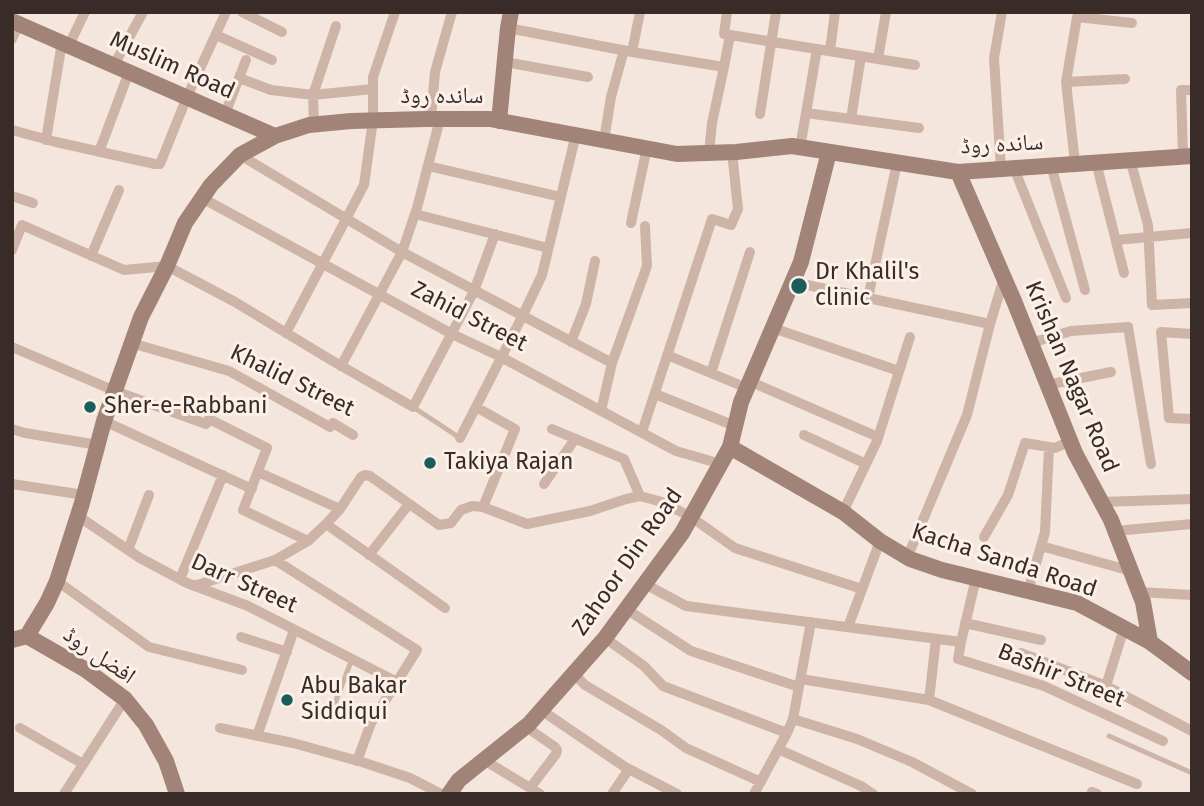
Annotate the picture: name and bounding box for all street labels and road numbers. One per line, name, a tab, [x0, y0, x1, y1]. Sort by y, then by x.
street label: Muslim Road	[105, 26, 239, 106]
street label: ساندہ روڈ	[401, 83, 483, 111]
street label: ساندہ روڈ	[960, 129, 1044, 161]
street label: Zahid Street	[406, 276, 532, 358]
street label: Krishan Nagar Road	[1018, 277, 1124, 477]
street label: Khalid Street	[225, 339, 359, 423]
street label: Zahoor Din Road	[567, 483, 689, 641]
street label: Kacha Sanda Road	[908, 518, 1100, 604]
street label: Darr Street	[187, 548, 301, 620]
street label: افضل روڈ	[58, 621, 140, 691]
street label: Bashir Street	[994, 638, 1128, 714]

